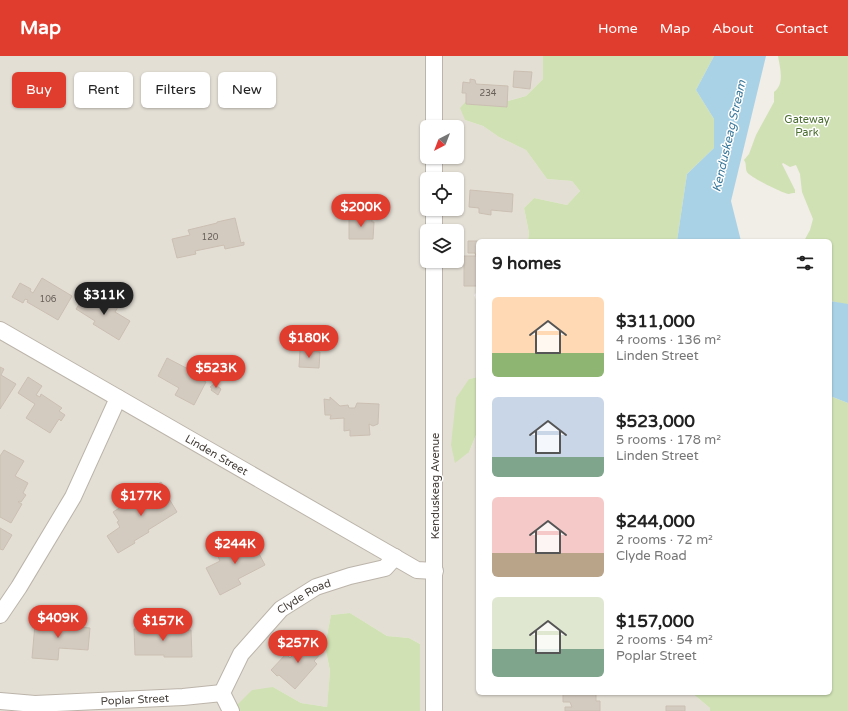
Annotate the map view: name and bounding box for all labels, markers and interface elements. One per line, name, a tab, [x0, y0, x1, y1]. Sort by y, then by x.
text: Map	[20, 17, 61, 39]
text: Home	[598, 20, 638, 37]
text: Map	[660, 20, 690, 37]
text: About	[712, 20, 754, 37]
text: Contact	[776, 20, 828, 37]
chip: Buy	[12, 72, 66, 108]
chip: Rent	[74, 72, 133, 108]
chip: Filters	[141, 72, 210, 108]
chip: New	[218, 72, 276, 108]
water label: Kenduskeag Stream	[709, 78, 749, 193]
house number: 234	[480, 88, 497, 99]
park label: Gateway Park	[784, 113, 830, 139]
north arrow	[420, 120, 464, 164]
map controls	[420, 120, 464, 268]
button: locate	[420, 172, 464, 216]
pin: $200K	[333, 194, 389, 228]
text: $200K	[340, 199, 382, 215]
button: layers	[420, 224, 464, 268]
house number: 120	[202, 232, 219, 243]
icon: filters	[794, 252, 816, 274]
text: 9 homes	[492, 253, 561, 274]
pin: $311K	[76, 282, 132, 316]
text: $311K	[83, 287, 125, 303]
house number: 106	[40, 294, 57, 305]
text: $311,000	[616, 311, 695, 332]
icon: home	[524, 313, 572, 361]
pin: $180K	[281, 325, 337, 359]
text: $180K	[288, 330, 330, 346]
text: 4 rooms · 136 m²	[616, 332, 721, 348]
text: Linden Street	[616, 348, 699, 364]
pin: $523K	[188, 355, 244, 389]
text: $523K	[195, 360, 237, 376]
text: $523,000	[616, 411, 695, 432]
icon: home	[524, 413, 572, 461]
street label: Linden Street	[183, 432, 250, 478]
text: 5 rooms · 178 m²	[616, 432, 721, 448]
street label: Kenduskeag Avenue	[429, 433, 442, 539]
text: Linden Street	[616, 448, 699, 464]
pin: $177K	[113, 483, 169, 517]
text: $177K	[120, 488, 162, 504]
text: $244,000	[616, 511, 695, 532]
icon: home	[524, 513, 572, 561]
pin: $244K	[207, 531, 263, 565]
text: 2 rooms · 72 m²	[616, 532, 713, 548]
text: $244K	[214, 536, 256, 552]
text: Clyde Road	[616, 548, 687, 564]
street label: Clyde Road	[275, 577, 333, 617]
pin: $409K	[30, 605, 86, 639]
pin: $157K	[135, 608, 191, 642]
text: $409K	[37, 610, 79, 626]
text: $157,000	[616, 611, 694, 632]
text: $157K	[142, 613, 184, 629]
icon: home	[524, 613, 572, 661]
pin: $257K	[270, 630, 326, 664]
text: 2 rooms · 54 m²	[616, 632, 713, 648]
text: $257K	[277, 635, 319, 651]
text: Poplar Street	[616, 648, 697, 664]
street label: Poplar Street	[100, 692, 169, 708]

